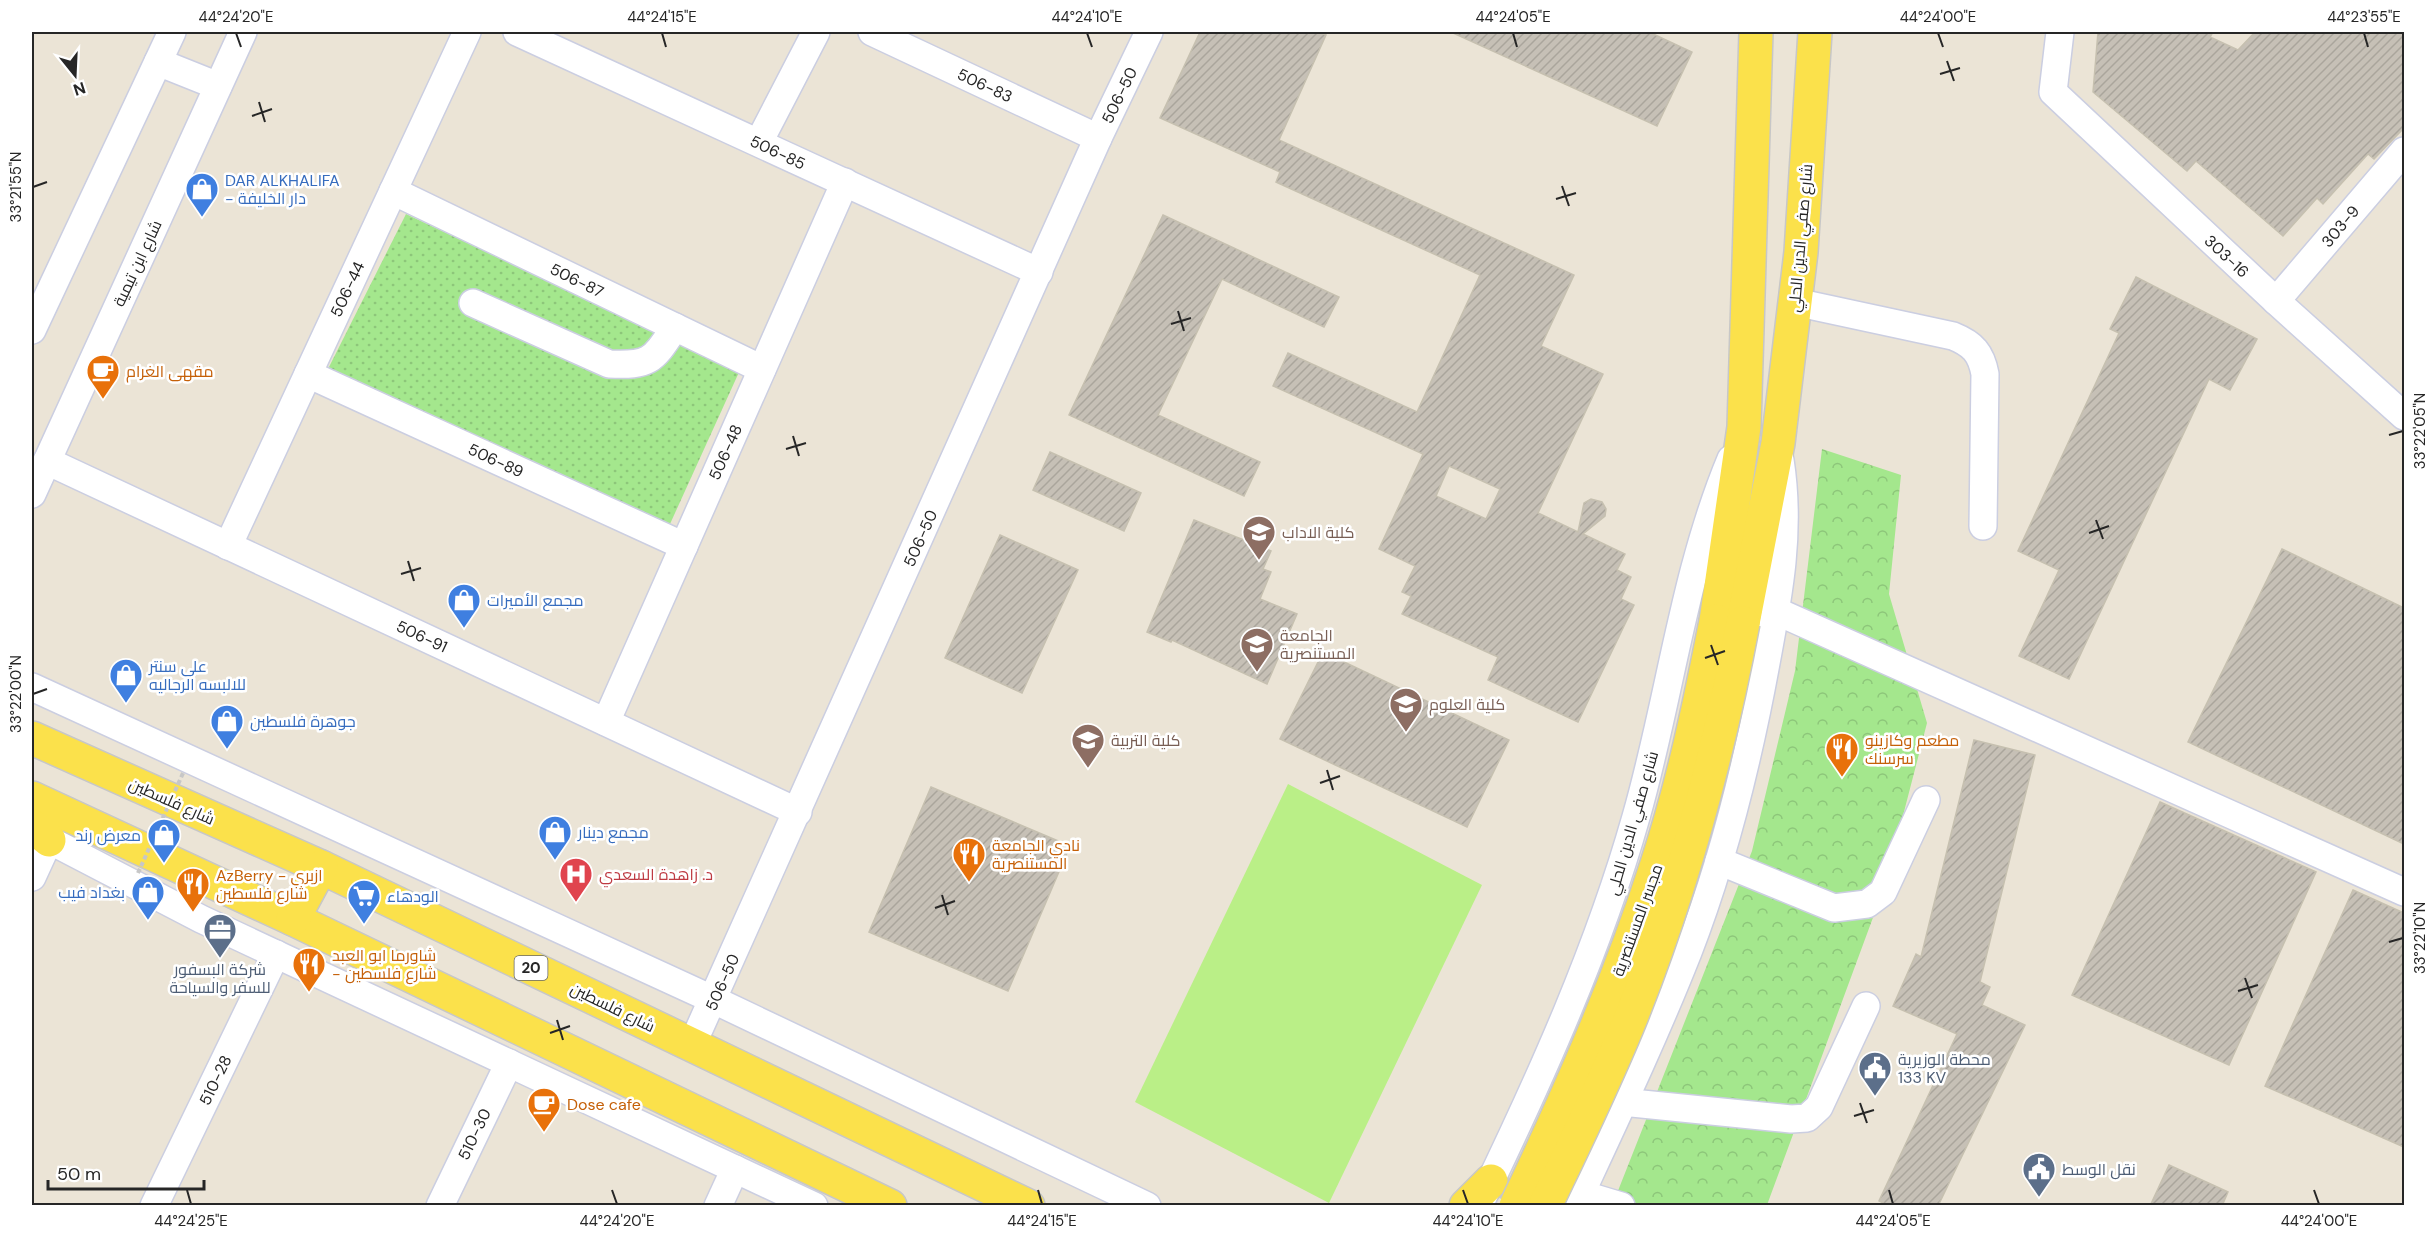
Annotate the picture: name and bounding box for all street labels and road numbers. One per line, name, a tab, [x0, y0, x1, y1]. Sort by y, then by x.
street label: 506-83	[954, 64, 1016, 107]
street label: 506-50	[1097, 64, 1142, 127]
street label: 506-85	[747, 130, 809, 174]
street label: شارع صفي الدين الحلي	[1784, 163, 1820, 314]
street label: 303-9	[2317, 201, 2364, 252]
street label: شارع ابن تيمية	[108, 217, 168, 310]
street label: 303-16	[2200, 230, 2253, 282]
street label: 506-44	[326, 258, 370, 320]
street label: 506-87	[546, 258, 607, 302]
street label: 506-48	[704, 421, 747, 483]
street label: 506-89	[465, 439, 527, 482]
street label: 506-50	[899, 506, 942, 570]
street label: 506-91	[393, 615, 451, 657]
street label: شارع صفي الدين الحلي	[1602, 749, 1666, 899]
street label: شارع فلسطين	[125, 773, 218, 831]
street label: مجسر المستنصرية	[1607, 861, 1667, 979]
street label: 506-50	[701, 950, 744, 1014]
road number: 20	[514, 956, 548, 980]
street label: شارع فلسطين	[567, 978, 659, 1038]
street label: 510-28	[194, 1052, 237, 1109]
street label: 510-30	[453, 1105, 496, 1163]

